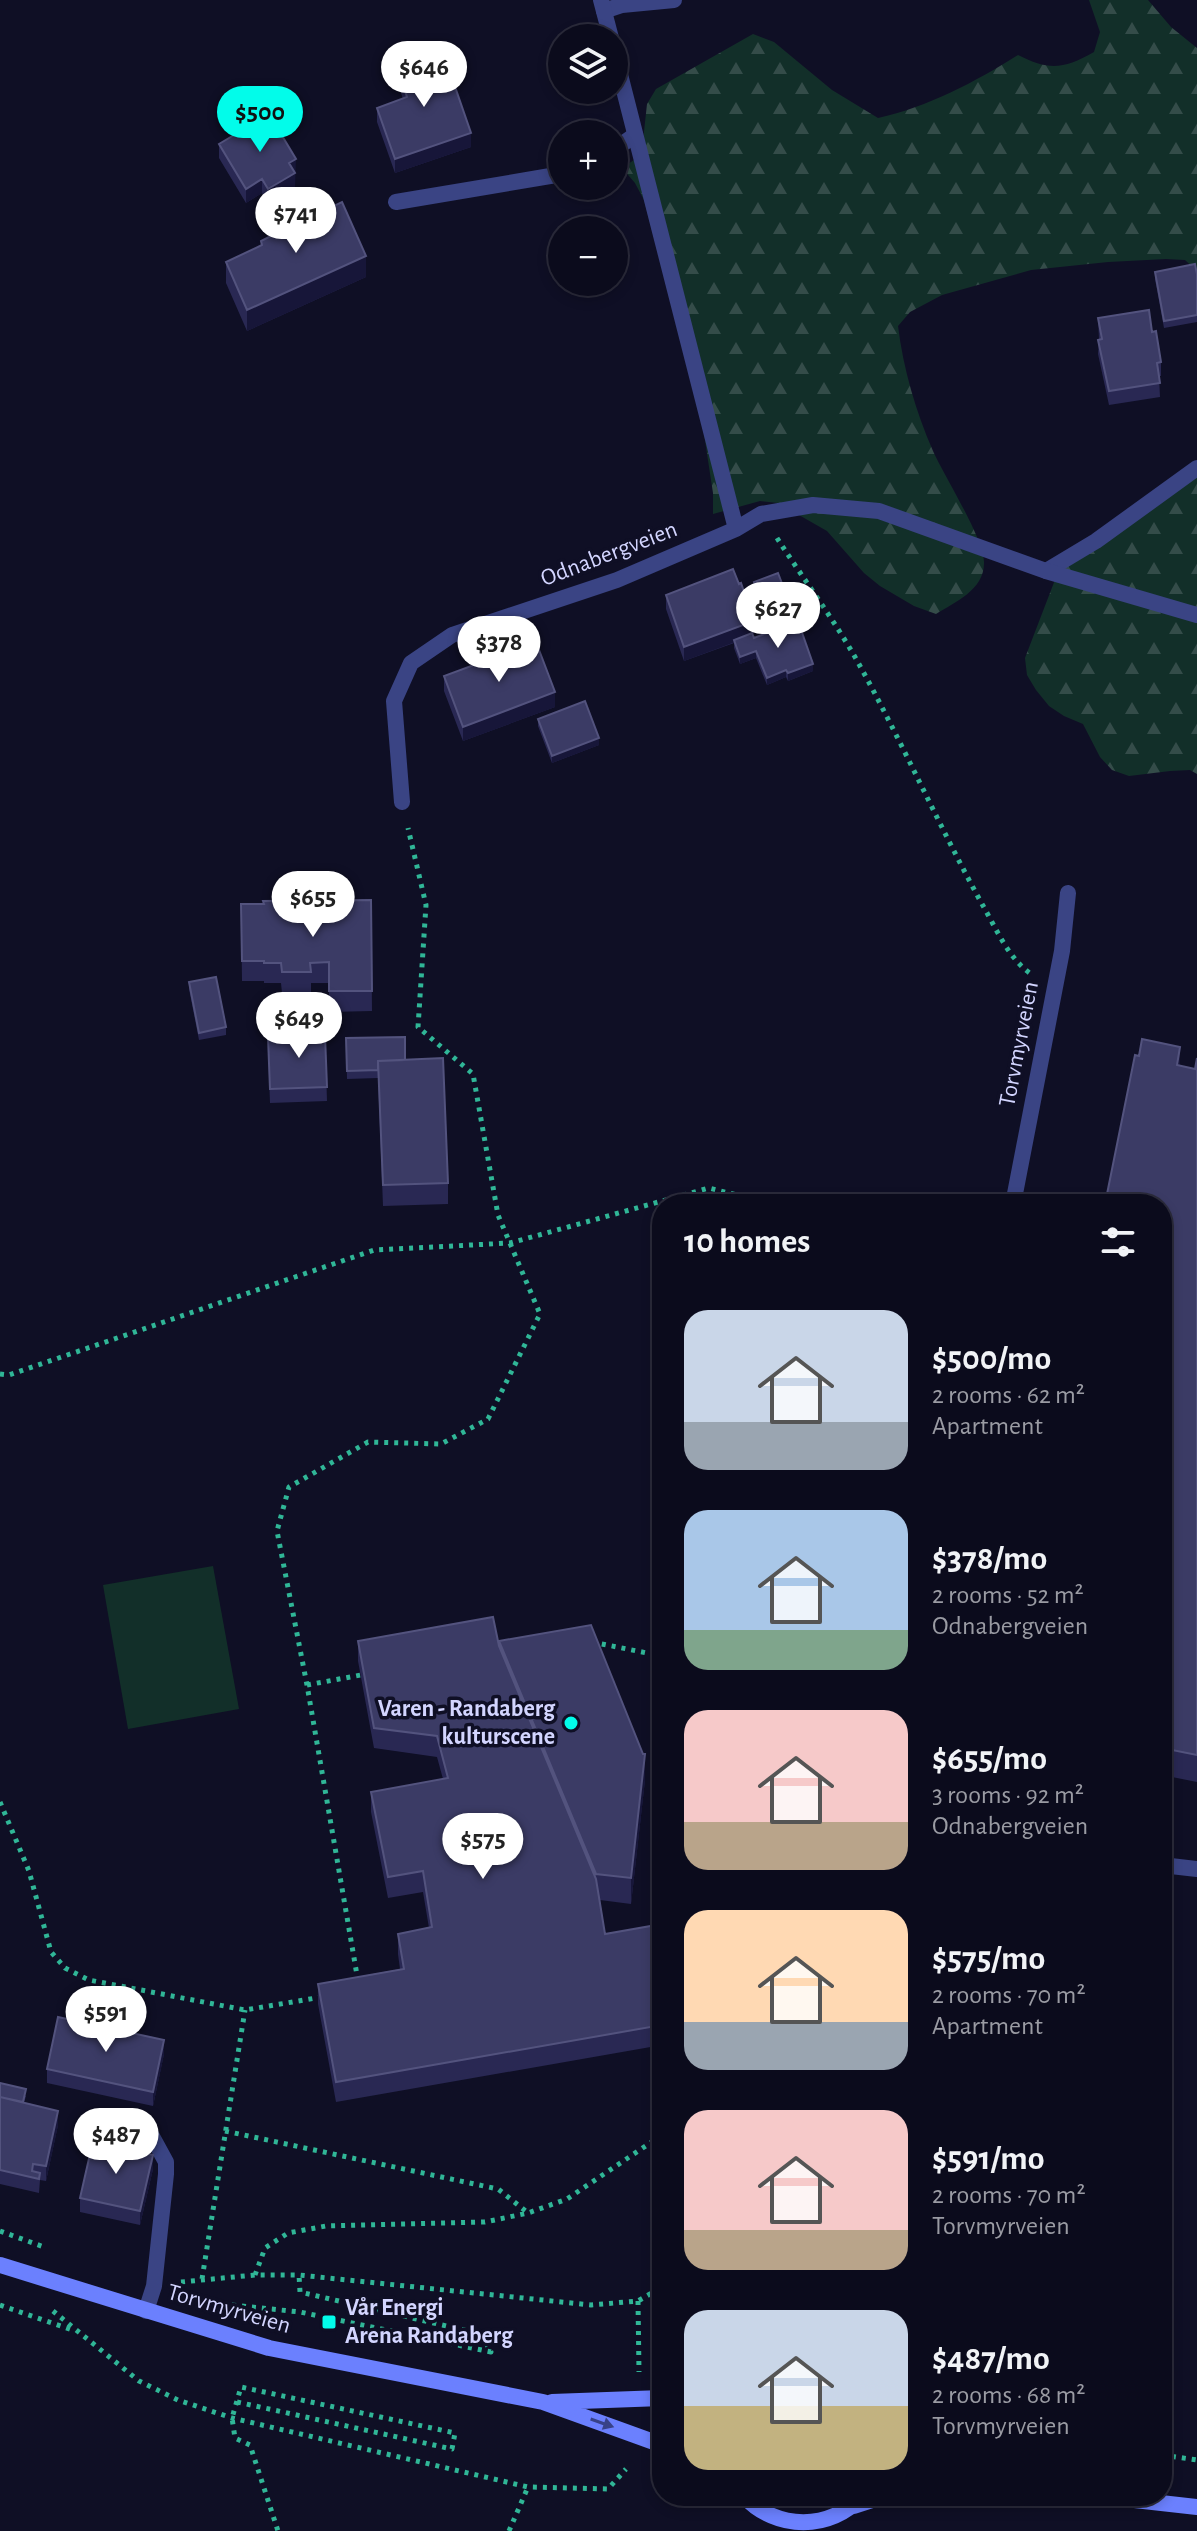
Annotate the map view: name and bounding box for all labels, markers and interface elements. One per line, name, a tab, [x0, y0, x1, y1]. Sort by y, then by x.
map controls	[548, 24, 628, 296]
button: layers	[548, 24, 628, 104]
pin: $646	[377, 41, 471, 109]
text: $646	[399, 54, 449, 80]
pin: $500	[213, 86, 307, 154]
text: $500	[235, 99, 285, 125]
button: +	[548, 120, 628, 200]
pin: $741	[249, 187, 343, 255]
text: $741	[273, 200, 319, 226]
button: −	[548, 216, 628, 296]
street label: Odnabergveien	[537, 517, 681, 591]
pin: $627	[731, 582, 825, 650]
text: $627	[754, 595, 802, 621]
pin: $378	[452, 616, 546, 684]
text: $378	[476, 629, 522, 655]
pin: $655	[266, 871, 360, 939]
text: $655	[290, 884, 336, 910]
street label: Torvmyrveien	[995, 979, 1043, 1109]
pin: $649	[252, 992, 346, 1060]
text: $649	[274, 1005, 324, 1031]
icon: filters	[1096, 1220, 1140, 1264]
text: 10 homes	[684, 1225, 810, 1259]
icon: home	[748, 1342, 844, 1438]
text: $500/mo	[932, 1342, 1051, 1376]
text: 2 rooms · 62 m²	[932, 1382, 1085, 1408]
text: Apartment	[932, 1413, 1043, 1439]
icon: home	[748, 1542, 844, 1638]
text: $378/mo	[932, 1542, 1047, 1576]
text: 2 rooms · 52 m²	[932, 1582, 1084, 1608]
text: Odnabergveien	[932, 1613, 1088, 1639]
place label: Varen - Randaberg kulturscene	[378, 1697, 556, 1749]
marker: Varen - Randaberg kulturscene	[562, 1714, 580, 1732]
icon: home	[748, 1742, 844, 1838]
text: $655/mo	[932, 1742, 1047, 1776]
text: 3 rooms · 92 m²	[932, 1782, 1084, 1808]
pin: $575	[436, 1813, 530, 1881]
text: Odnabergveien	[932, 1813, 1088, 1839]
text: $575	[460, 1826, 506, 1852]
icon: home	[748, 1942, 844, 2038]
text: $575/mo	[932, 1942, 1045, 1976]
text: 2 rooms · 70 m²	[932, 1982, 1085, 2008]
pin: $591	[59, 1986, 153, 2054]
text: $591	[84, 1999, 128, 2025]
text: Apartment	[932, 2013, 1043, 2039]
pin: $487	[69, 2108, 163, 2176]
text: $487	[92, 2121, 140, 2147]
icon: home	[748, 2142, 844, 2238]
text: $591/mo	[932, 2142, 1045, 2176]
text: 2 rooms · 70 m²	[932, 2182, 1085, 2208]
text: Torvmyrveien	[932, 2213, 1070, 2239]
street label: Torvmyrveien	[165, 2280, 293, 2338]
place label: Vår Energi Arena Randaberg	[345, 2296, 514, 2348]
marker: Vår Energi Arena Randaberg	[320, 2313, 338, 2331]
icon: home	[748, 2342, 844, 2438]
text: $487/mo	[932, 2342, 1050, 2376]
text: 2 rooms · 68 m²	[932, 2382, 1085, 2408]
text: Torvmyrveien	[932, 2413, 1070, 2439]
one-way arrow	[591, 2418, 615, 2430]

